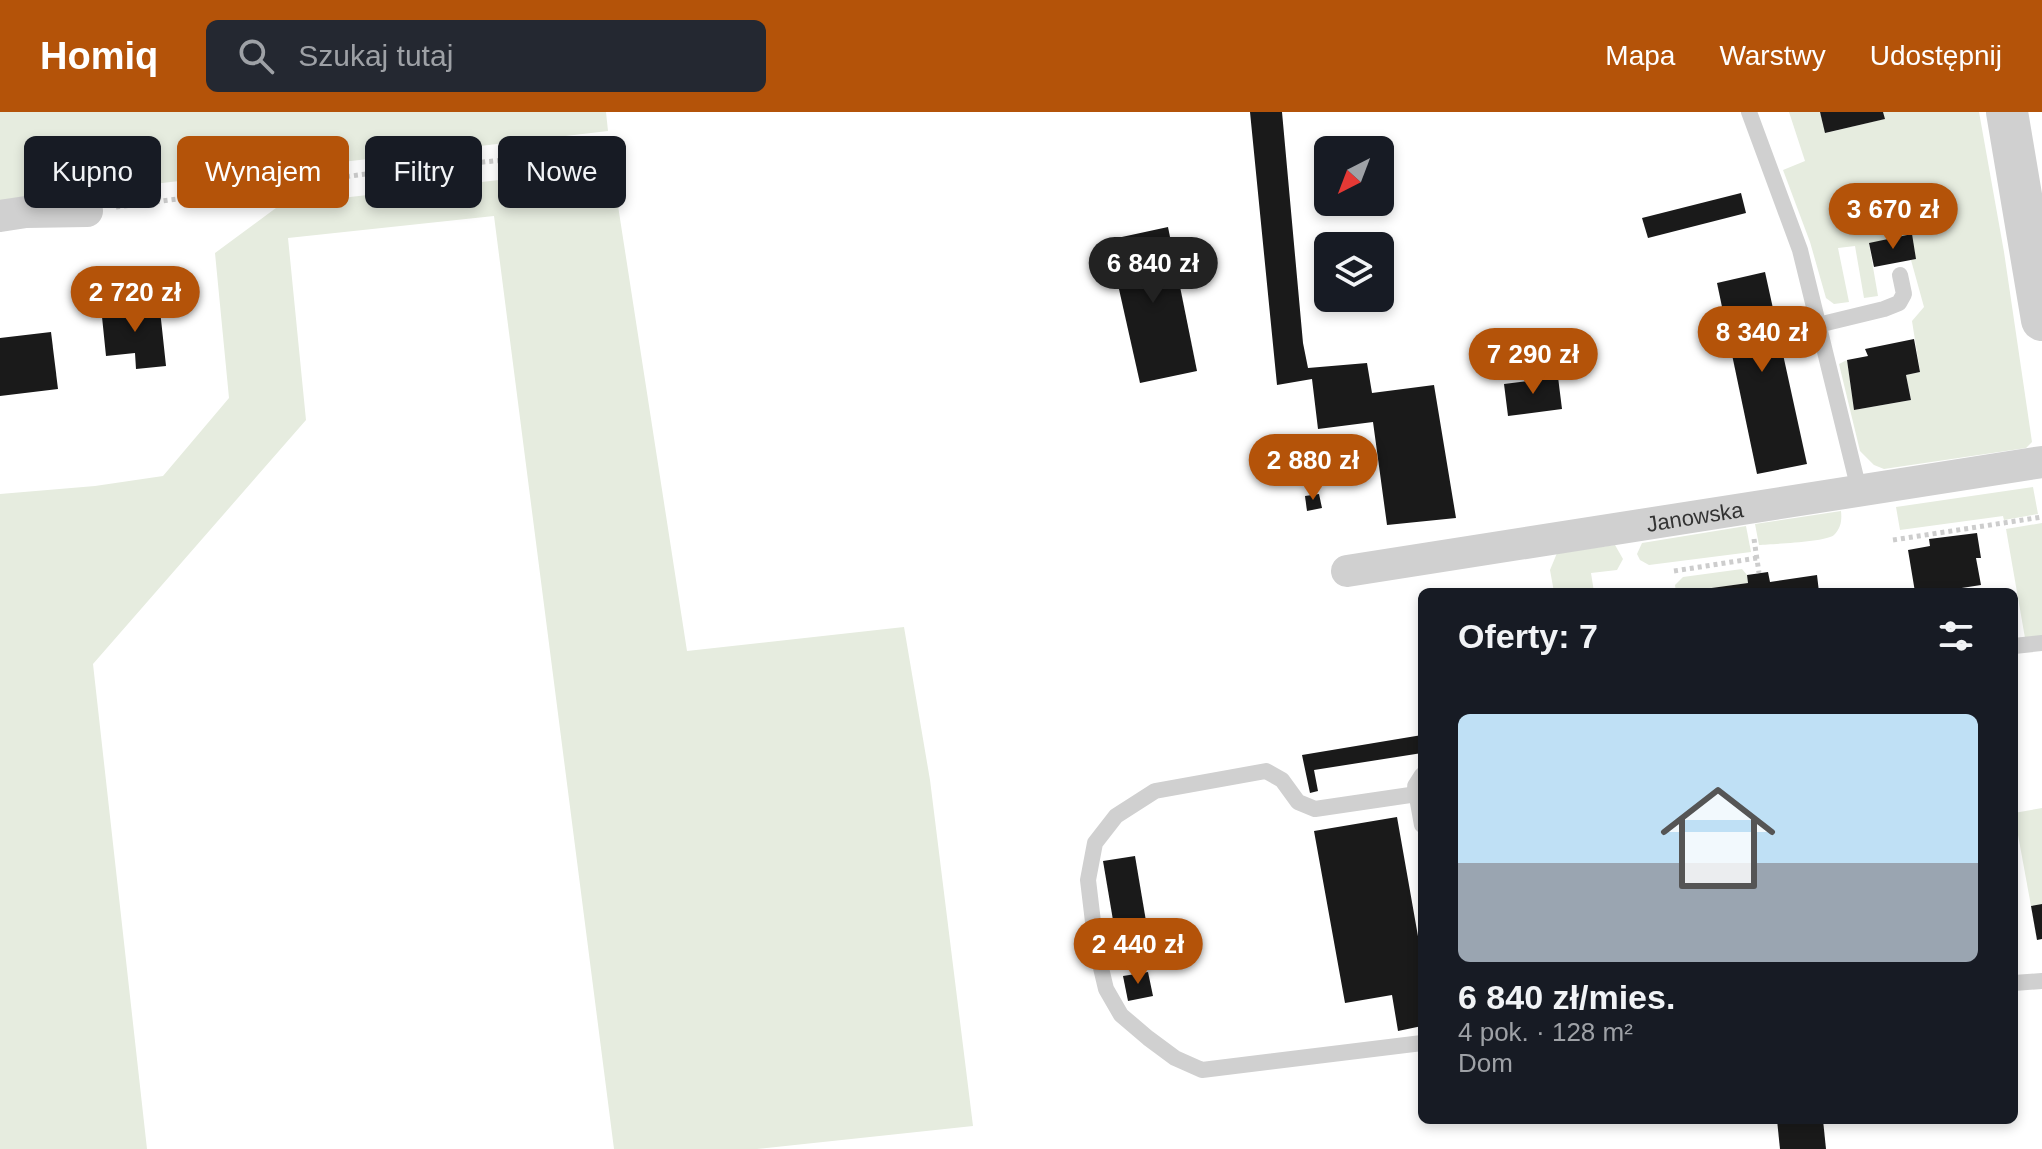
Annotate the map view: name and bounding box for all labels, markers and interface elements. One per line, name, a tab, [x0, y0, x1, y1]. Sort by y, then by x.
search box	[206, 20, 766, 92]
icon: search	[234, 34, 278, 78]
text: Homiq	[40, 35, 158, 77]
text: Szukaj tutaj	[298, 39, 453, 72]
text: Mapa	[1605, 40, 1675, 71]
text: Warstwy	[1719, 40, 1826, 71]
text: Udostępnij	[1870, 40, 2002, 71]
chip: Kupno	[24, 136, 161, 208]
chip: Wynajem	[177, 136, 349, 208]
chip: Filtry	[365, 136, 482, 208]
chip: Nowe	[498, 136, 626, 208]
north arrow	[1314, 136, 1394, 216]
map controls	[1314, 136, 1394, 312]
pin: 3 670 zł	[1810, 183, 1976, 251]
text: 3 670 zł	[1847, 194, 1939, 224]
button: layers	[1314, 232, 1394, 312]
pin: 6 840 zł	[1070, 237, 1236, 305]
text: 6 840 zł	[1107, 248, 1199, 278]
pin: 2 720 zł	[52, 266, 218, 334]
text: 2 720 zł	[89, 277, 181, 307]
pin: 8 340 zł	[1679, 306, 1845, 374]
text: 8 340 zł	[1716, 317, 1808, 347]
pin: 7 290 zł	[1450, 328, 1616, 396]
text: 7 290 zł	[1487, 339, 1579, 369]
pin: 2 880 zł	[1230, 434, 1396, 502]
text: 2 880 zł	[1267, 445, 1359, 475]
street label: Janowska	[1645, 497, 1746, 537]
icon: filters	[1934, 614, 1978, 658]
text: Oferty: 7	[1458, 617, 1598, 655]
icon: home	[1646, 766, 1790, 910]
pin: 2 440 zł	[1055, 918, 1221, 986]
text: 2 440 zł	[1092, 929, 1184, 959]
text: 6 840 zł/mies.	[1458, 978, 1675, 1016]
text: 4 pok. · 128 m²	[1458, 1017, 1633, 1047]
text: Dom	[1458, 1048, 1513, 1078]

